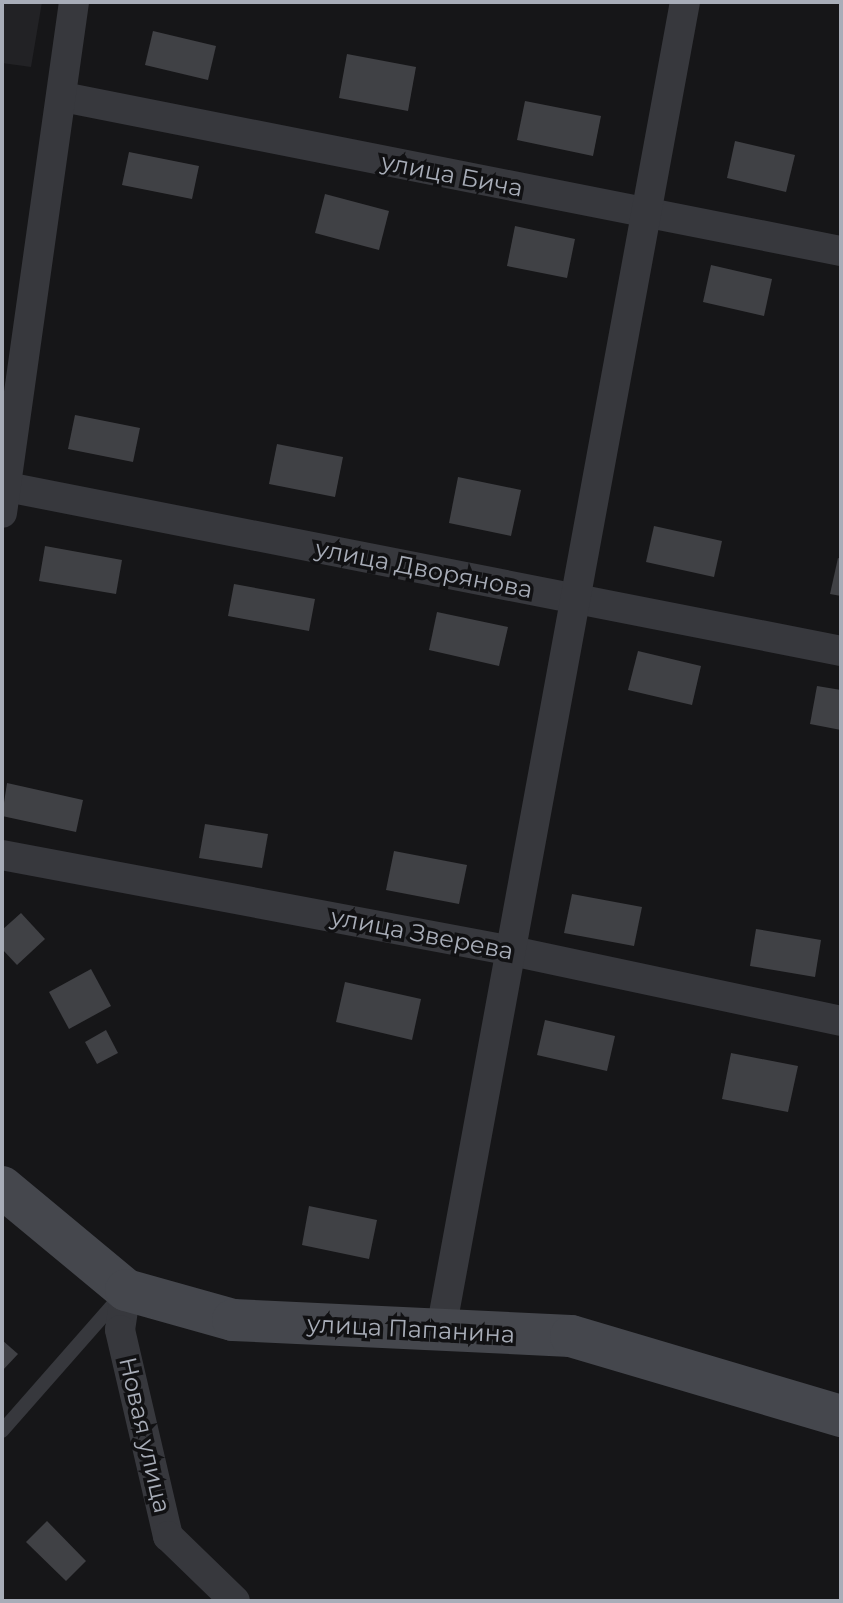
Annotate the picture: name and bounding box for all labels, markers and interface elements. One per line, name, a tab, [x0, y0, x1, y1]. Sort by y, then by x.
street label: улица Бича	[379, 147, 525, 203]
street label: улица Дворянова	[313, 534, 535, 604]
street label: улица Зверева	[328, 902, 516, 966]
street label: улица Папанина	[306, 1309, 516, 1349]
street label: Новая улица	[113, 1354, 177, 1516]

